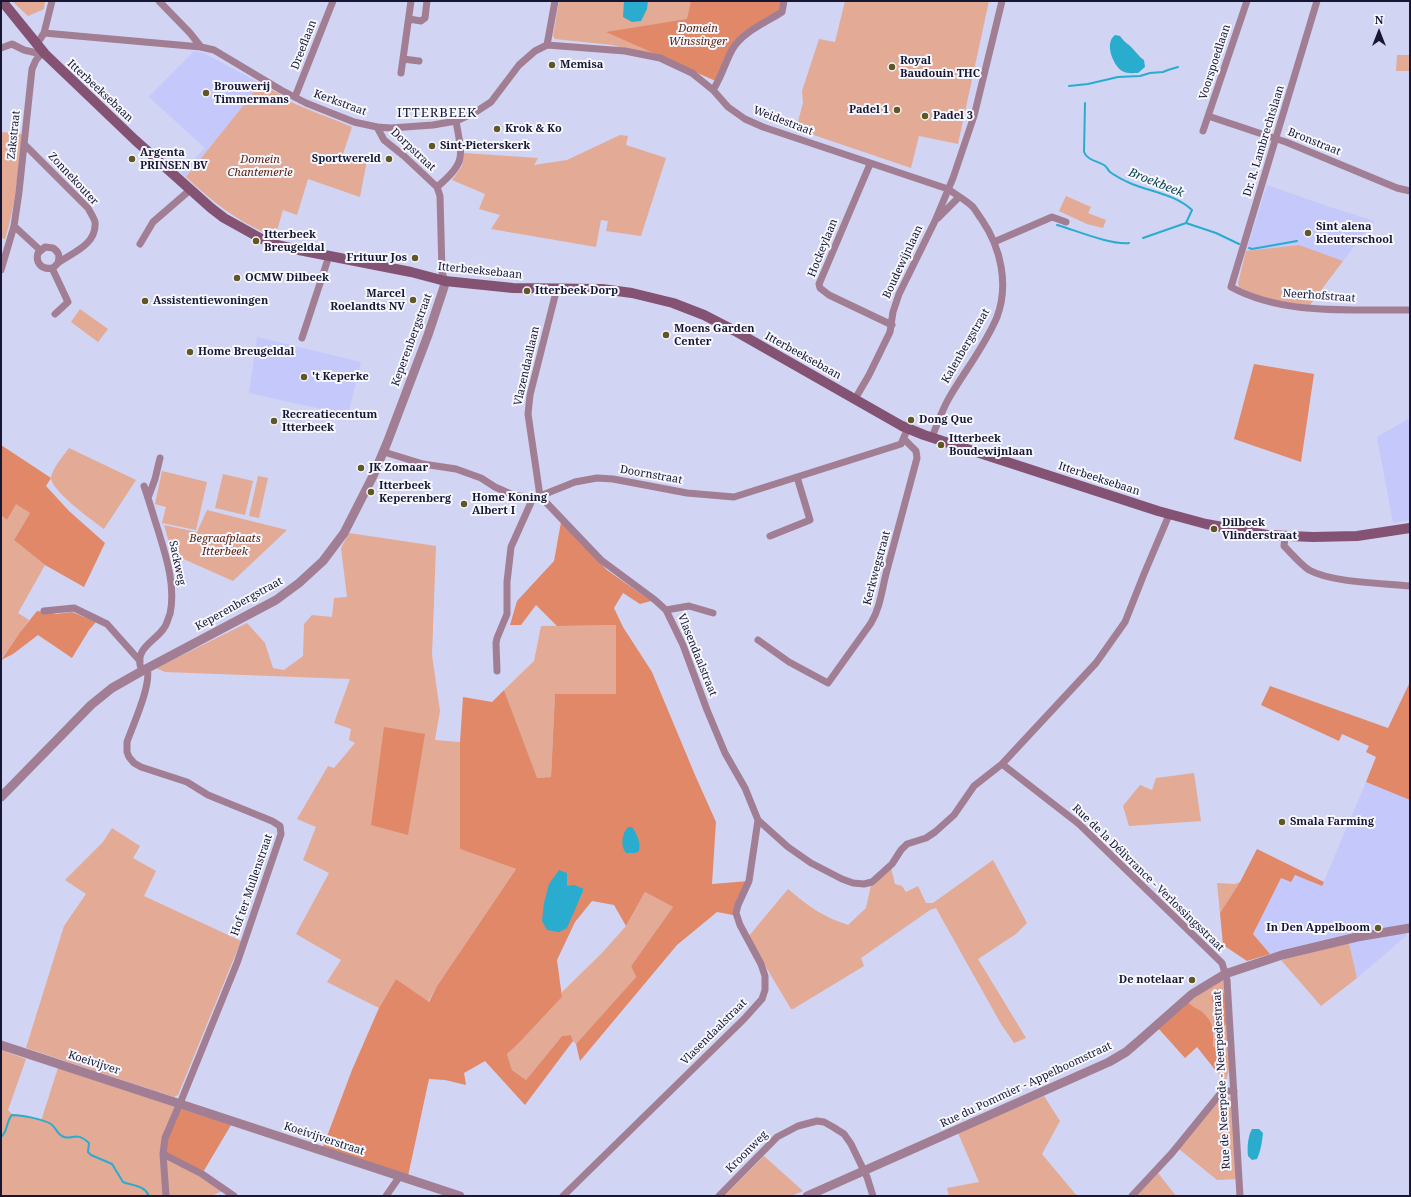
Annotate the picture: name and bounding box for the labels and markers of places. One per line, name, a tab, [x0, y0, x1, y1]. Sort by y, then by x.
place label: Royal Baudouin THC	[900, 54, 980, 80]
place label: Memisa	[560, 58, 603, 72]
marker: Memisa	[547, 60, 557, 70]
marker: Royal Baudouin THC	[887, 62, 897, 72]
place label: Brouwerij Timmermans	[214, 80, 289, 106]
marker: Brouwerij Timmermans	[201, 88, 211, 98]
place label: Padel 1	[849, 103, 889, 117]
marker: Padel 1	[892, 105, 902, 115]
place label: Padel 3	[933, 109, 973, 123]
marker: Padel 3	[920, 111, 930, 121]
place label: Krok & Ko	[505, 122, 562, 136]
marker: Krok & Ko	[492, 124, 502, 134]
place label: Sint-Pieterskerk	[440, 139, 530, 153]
marker: Sint-Pieterskerk	[427, 141, 437, 151]
place label: Argenta PRINSEN BV	[140, 146, 208, 172]
place label: Sportwereld	[312, 152, 381, 166]
marker: Argenta PRINSEN BV	[127, 154, 137, 164]
marker: Sportwereld	[384, 154, 394, 164]
place label: Sint alena kleuterschool	[1316, 220, 1393, 246]
place label: Itterbeek Breugeldal	[264, 228, 325, 254]
marker: Sint alena kleuterschool	[1303, 228, 1313, 238]
marker: Itterbeek Breugeldal	[251, 236, 261, 246]
place label: Frituur Jos	[346, 251, 407, 265]
marker: Frituur Jos	[410, 253, 420, 263]
place label: OCMW Dilbeek	[245, 271, 329, 285]
marker: OCMW Dilbeek	[232, 273, 242, 283]
place label: Itterbeek Dorp	[535, 284, 618, 298]
marker: Itterbeek Dorp	[522, 286, 532, 296]
place label: Marcel Roelandts NV	[330, 287, 405, 313]
place label: Assistentiewoningen	[153, 294, 268, 308]
marker: Marcel Roelandts NV	[408, 295, 418, 305]
marker: Assistentiewoningen	[140, 296, 150, 306]
place label: Moens Garden Center	[674, 322, 755, 348]
marker: Moens Garden Center	[661, 330, 671, 340]
place label: Home Breugeldal	[198, 345, 294, 359]
marker: Home Breugeldal	[185, 347, 195, 357]
place label: 't Keperke	[312, 370, 369, 384]
marker: 't Keperke	[299, 372, 309, 382]
place label: Recreatiecentum Itterbeek	[282, 408, 377, 434]
place label: Dong Que	[919, 413, 973, 427]
marker: Dong Que	[906, 415, 916, 425]
marker: Recreatiecentum Itterbeek	[269, 416, 279, 426]
place label: Itterbeek Boudewijnlaan	[949, 432, 1033, 458]
marker: Itterbeek Boudewijnlaan	[936, 440, 946, 450]
place label: JK Zomaar	[369, 461, 428, 475]
marker: JK Zomaar	[356, 463, 366, 473]
place label: Itterbeek Keperenberg	[379, 479, 451, 505]
marker: Itterbeek Keperenberg	[366, 487, 376, 497]
place label: Home Koning Albert I	[472, 491, 547, 517]
marker: Home Koning Albert I	[459, 499, 469, 509]
place label: Dilbeek Vlinderstraat	[1222, 516, 1297, 542]
marker: Dilbeek Vlinderstraat	[1209, 524, 1219, 534]
place label: Smala Farming	[1290, 815, 1374, 829]
marker: Smala Farming	[1277, 817, 1287, 827]
place label: In Den Appelboom	[1266, 921, 1370, 935]
marker: In Den Appelboom	[1373, 923, 1383, 933]
place label: De notelaar	[1119, 973, 1184, 987]
marker: De notelaar	[1187, 975, 1197, 985]

